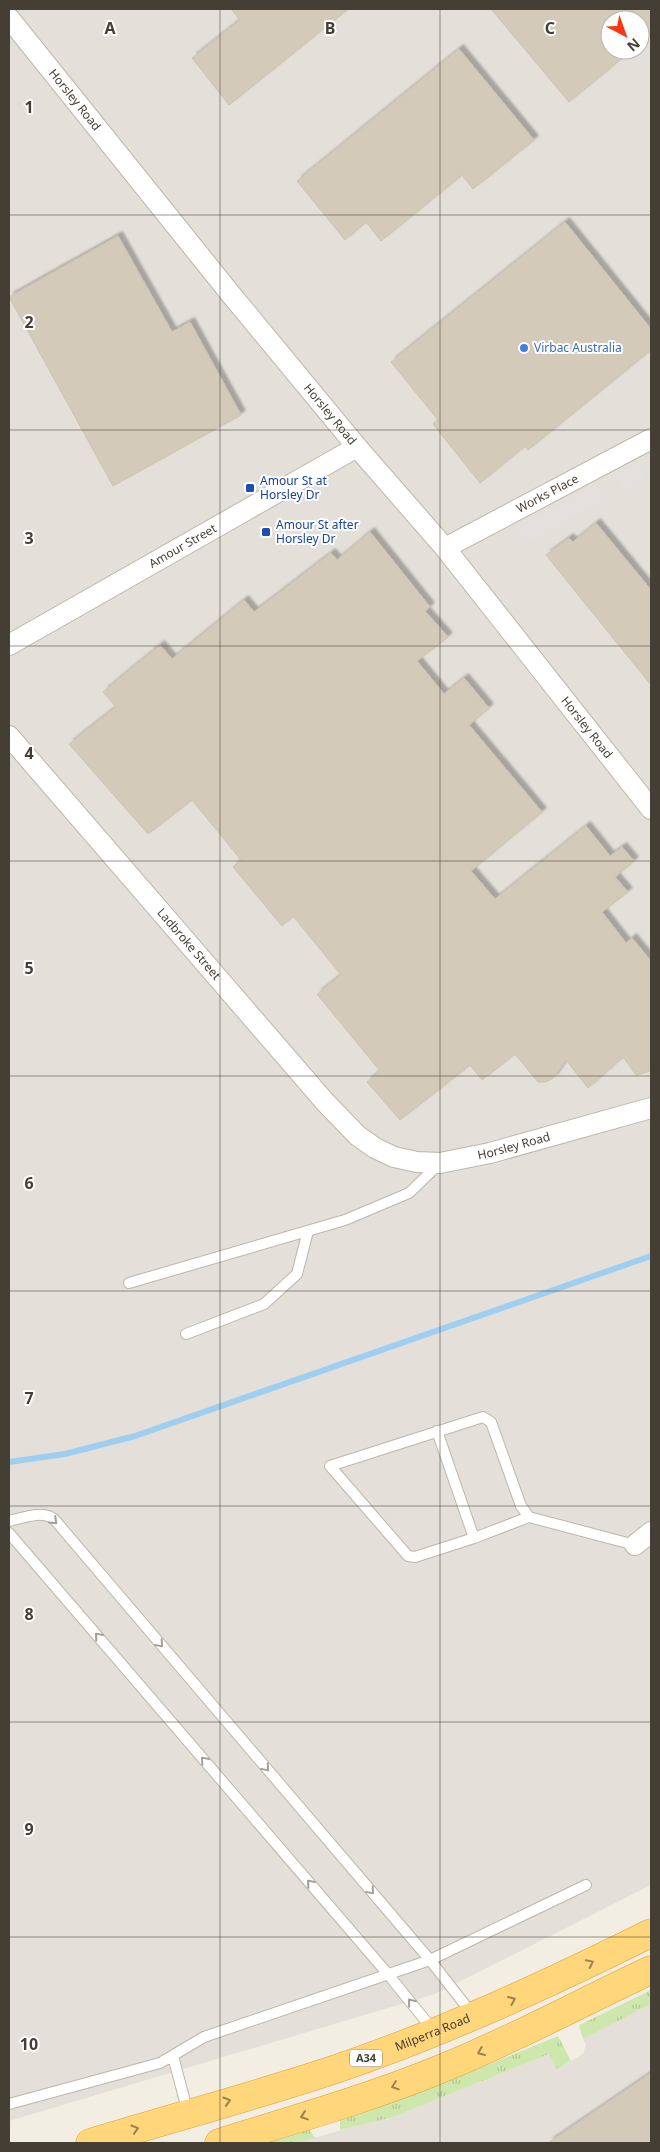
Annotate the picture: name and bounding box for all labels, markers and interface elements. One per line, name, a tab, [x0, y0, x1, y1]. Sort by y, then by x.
north arrow	[600, 10, 650, 60]
text: A	[104, 17, 116, 39]
text: B	[325, 17, 335, 39]
text: C	[545, 17, 555, 39]
text: N	[623, 34, 644, 56]
street label: Horsley Road	[45, 65, 105, 134]
text: 1	[24, 96, 34, 118]
text: 2	[24, 311, 34, 333]
place label: Virbac Australia	[534, 339, 622, 356]
marker: Virbac Australia	[518, 342, 530, 354]
street label: Horsley Road	[300, 380, 361, 448]
street label: Works Place	[513, 470, 582, 517]
place label: Amour St at Horsley Dr	[260, 472, 327, 503]
marker: Amour St at Horsley Dr	[244, 482, 256, 494]
place label: Amour St after Horsley Dr	[276, 516, 359, 547]
street label: Amour Street	[146, 519, 220, 572]
marker: Amour St after Horsley Dr	[260, 526, 272, 538]
text: 3	[24, 527, 34, 549]
street label: Horsley Road	[557, 693, 617, 762]
text: 4	[24, 742, 34, 764]
street label: Ladbroke Street	[153, 904, 225, 984]
text: 5	[24, 957, 34, 979]
street label: Horsley Road	[476, 1128, 552, 1163]
text: 6	[24, 1172, 34, 1194]
text: 7	[24, 1387, 34, 1409]
one-way arrow	[49, 1515, 58, 1524]
text: 8	[24, 1603, 34, 1625]
one-way arrow	[94, 1633, 103, 1642]
one-way arrow	[155, 1638, 163, 1647]
one-way arrow	[200, 1756, 209, 1765]
one-way arrow	[260, 1762, 269, 1771]
text: 9	[24, 1818, 34, 1840]
one-way arrow	[306, 1879, 315, 1888]
one-way arrow	[366, 1886, 375, 1895]
one-way arrow	[585, 1959, 594, 1970]
one-way arrow	[507, 1995, 516, 2006]
one-way arrow	[407, 1999, 416, 2008]
street label: Milperra Road	[392, 2009, 473, 2055]
text: 10	[20, 2033, 38, 2055]
one-way arrow	[477, 2045, 486, 2056]
road number: A34	[350, 2050, 382, 2066]
one-way arrow	[391, 2081, 399, 2091]
one-way arrow	[222, 2097, 231, 2107]
one-way arrow	[301, 2110, 309, 2120]
one-way arrow	[131, 2125, 139, 2135]

